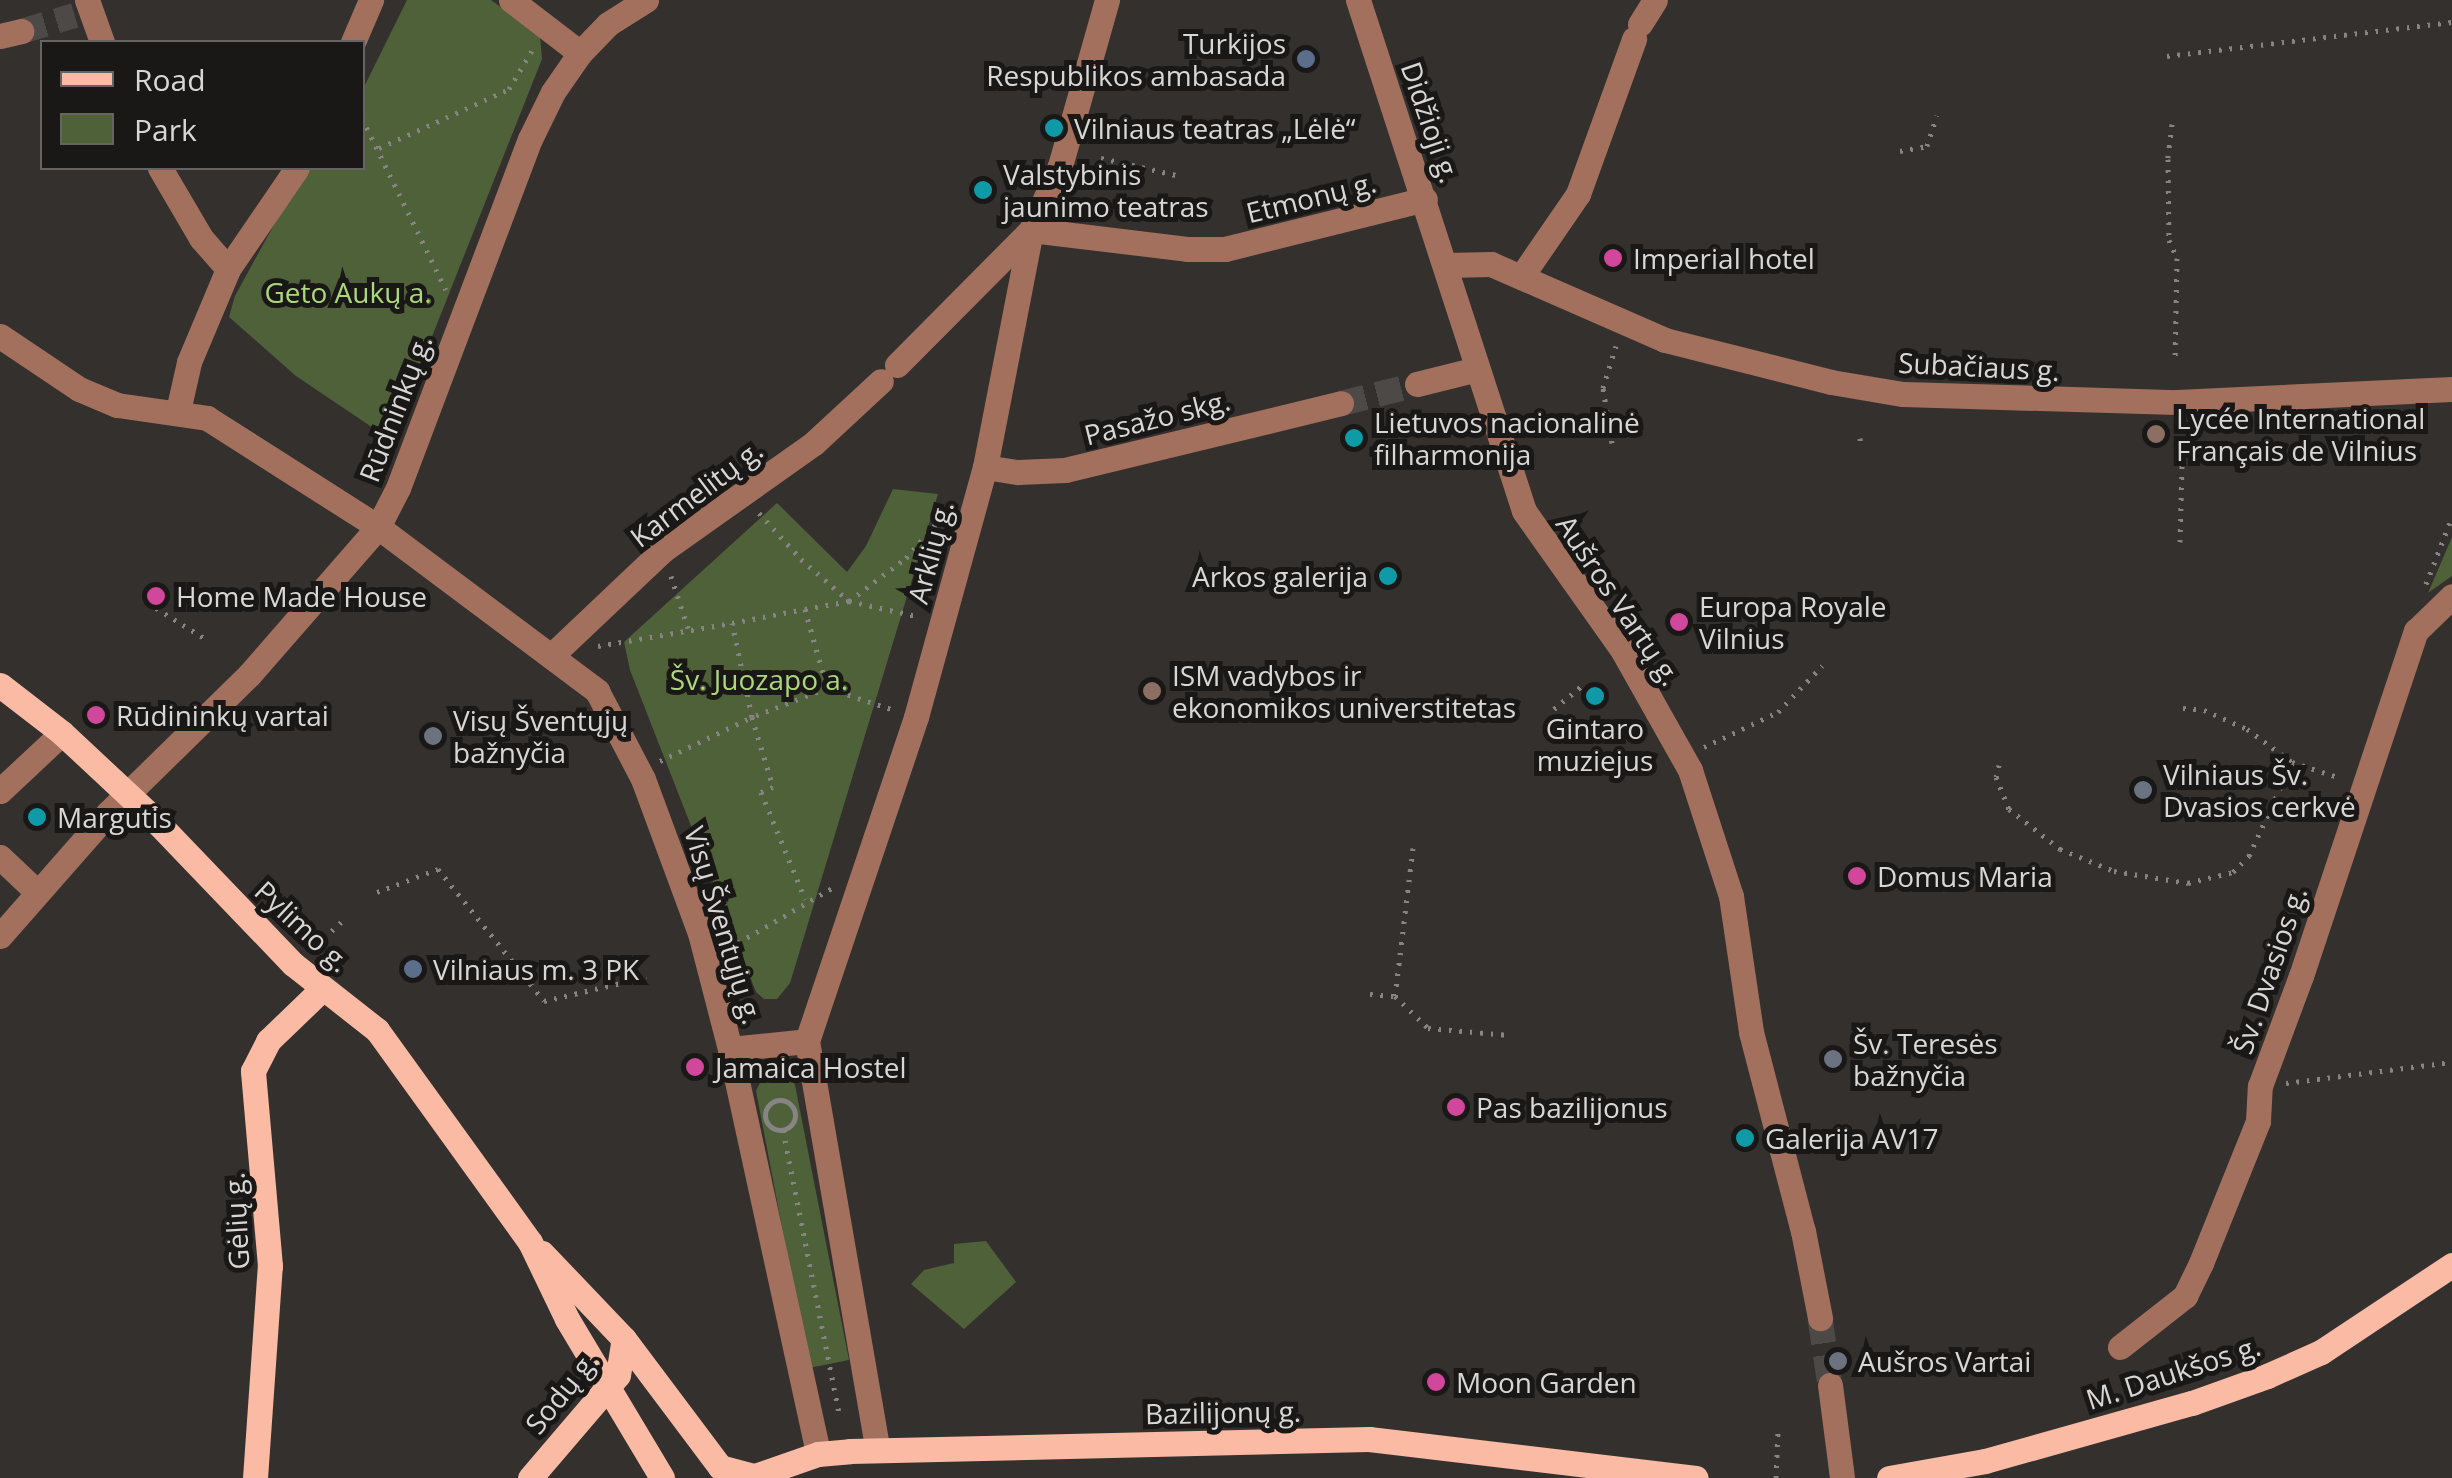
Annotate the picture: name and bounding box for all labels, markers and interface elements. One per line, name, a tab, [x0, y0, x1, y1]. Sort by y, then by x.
place label: Turkijos Respublikos ambasada	[986, 26, 1286, 92]
legend	[40, 40, 365, 170]
marker: Turkijos Respublikos ambasada	[1295, 48, 1317, 70]
street label: Didžioji g.	[1395, 57, 1467, 187]
text: Road	[134, 59, 206, 100]
text: Park	[134, 109, 197, 150]
place label: Vilniaus teatras „Lėlė“	[1074, 111, 1356, 145]
marker: Vilniaus teatras „Lėlė“	[1043, 117, 1065, 139]
place label: Valstybinis jaunimo teatras	[1003, 157, 1209, 223]
street label: Etmonų g.	[1243, 165, 1379, 229]
marker: Valstybinis jaunimo teatras	[972, 179, 994, 201]
place label: Imperial hotel	[1633, 241, 1815, 275]
marker: Imperial hotel	[1602, 247, 1624, 269]
park label: Geto Aukų a.	[264, 275, 432, 309]
street label: Rūdninkų g.	[352, 330, 438, 486]
street label: Subačiaus g.	[1897, 345, 2061, 387]
street label: Pasažo skg.	[1081, 383, 1233, 451]
place label: Lycée International Français de Vilnius	[2176, 401, 2425, 467]
place label: Lietuvos nacionalinė filharmonija	[1374, 405, 1640, 471]
marker: Lycée International Français de Vilnius	[2145, 423, 2167, 445]
marker: Lietuvos nacionalinė filharmonija	[1343, 427, 1365, 449]
street label: Karmelitų g.	[623, 432, 769, 554]
street label: Arklių g.	[900, 497, 960, 607]
street label: Aušros Vartų g.	[1550, 509, 1688, 691]
place label: Arkos galerija	[1192, 559, 1368, 593]
marker: Arkos galerija	[1377, 565, 1399, 587]
place label: Home Made House	[176, 579, 427, 613]
marker: Home Made House	[145, 585, 167, 607]
place label: Europa Royale Vilnius	[1699, 589, 1886, 655]
marker: Europa Royale Vilnius	[1668, 611, 1690, 633]
place label: ISM vadybos ir ekonomikos universtitetas	[1172, 658, 1516, 724]
park label: Šv. Juozapo a.	[670, 662, 848, 696]
marker: ISM vadybos ir ekonomikos universtitetas	[1141, 680, 1163, 702]
marker: Gintaro muziejus	[1584, 685, 1606, 707]
place label: Rūdininkų vartai	[116, 698, 329, 732]
place label: Visų Šventųjų bažnyčia	[453, 703, 628, 769]
marker: Rūdininkų vartai	[85, 704, 107, 726]
place label: Gintaro muziejus	[1537, 711, 1653, 777]
marker: Visų Šventųjų bažnyčia	[422, 725, 444, 747]
place label: Vilniaus Šv. Dvasios cerkvė	[2163, 757, 2356, 823]
marker: Vilniaus Šv. Dvasios cerkvė	[2132, 779, 2154, 801]
place label: Margutis	[57, 800, 172, 834]
marker: Margutis	[26, 806, 48, 828]
street label: Visų Šventųjų g.	[678, 822, 770, 1028]
place label: Domus Maria	[1877, 859, 2053, 893]
marker: Domus Maria	[1846, 865, 1868, 887]
street label: Pylimo g.	[249, 874, 357, 978]
street label: Šv. Dvasios g.	[2225, 882, 2313, 1058]
place label: Vilniaus m. 3 PK	[433, 952, 639, 986]
marker: Vilniaus m. 3 PK	[402, 958, 424, 980]
place label: Šv. Teresės bažnyčia	[1853, 1026, 1998, 1092]
marker: Šv. Teresės bažnyčia	[1822, 1048, 1844, 1070]
place label: Jamaica Hostel	[715, 1050, 906, 1084]
marker: Jamaica Hostel	[684, 1056, 706, 1078]
place label: Pas bazilijonus	[1476, 1090, 1668, 1124]
marker: Pas bazilijonus	[1445, 1096, 1467, 1118]
place label: Galerija AV17	[1765, 1121, 1939, 1155]
marker: Galerija AV17	[1734, 1127, 1756, 1149]
street label: Gėlių g.	[217, 1172, 255, 1270]
street label: M. Daukšos g.	[2082, 1328, 2264, 1416]
street label: Sodų g.	[518, 1344, 604, 1440]
place label: Aušros Vartai	[1858, 1344, 2031, 1378]
marker: Aušros Vartai	[1827, 1350, 1849, 1372]
place label: Moon Garden	[1456, 1365, 1637, 1399]
marker: Moon Garden	[1425, 1371, 1447, 1393]
street label: Bazilijonų g.	[1145, 1394, 1301, 1430]

